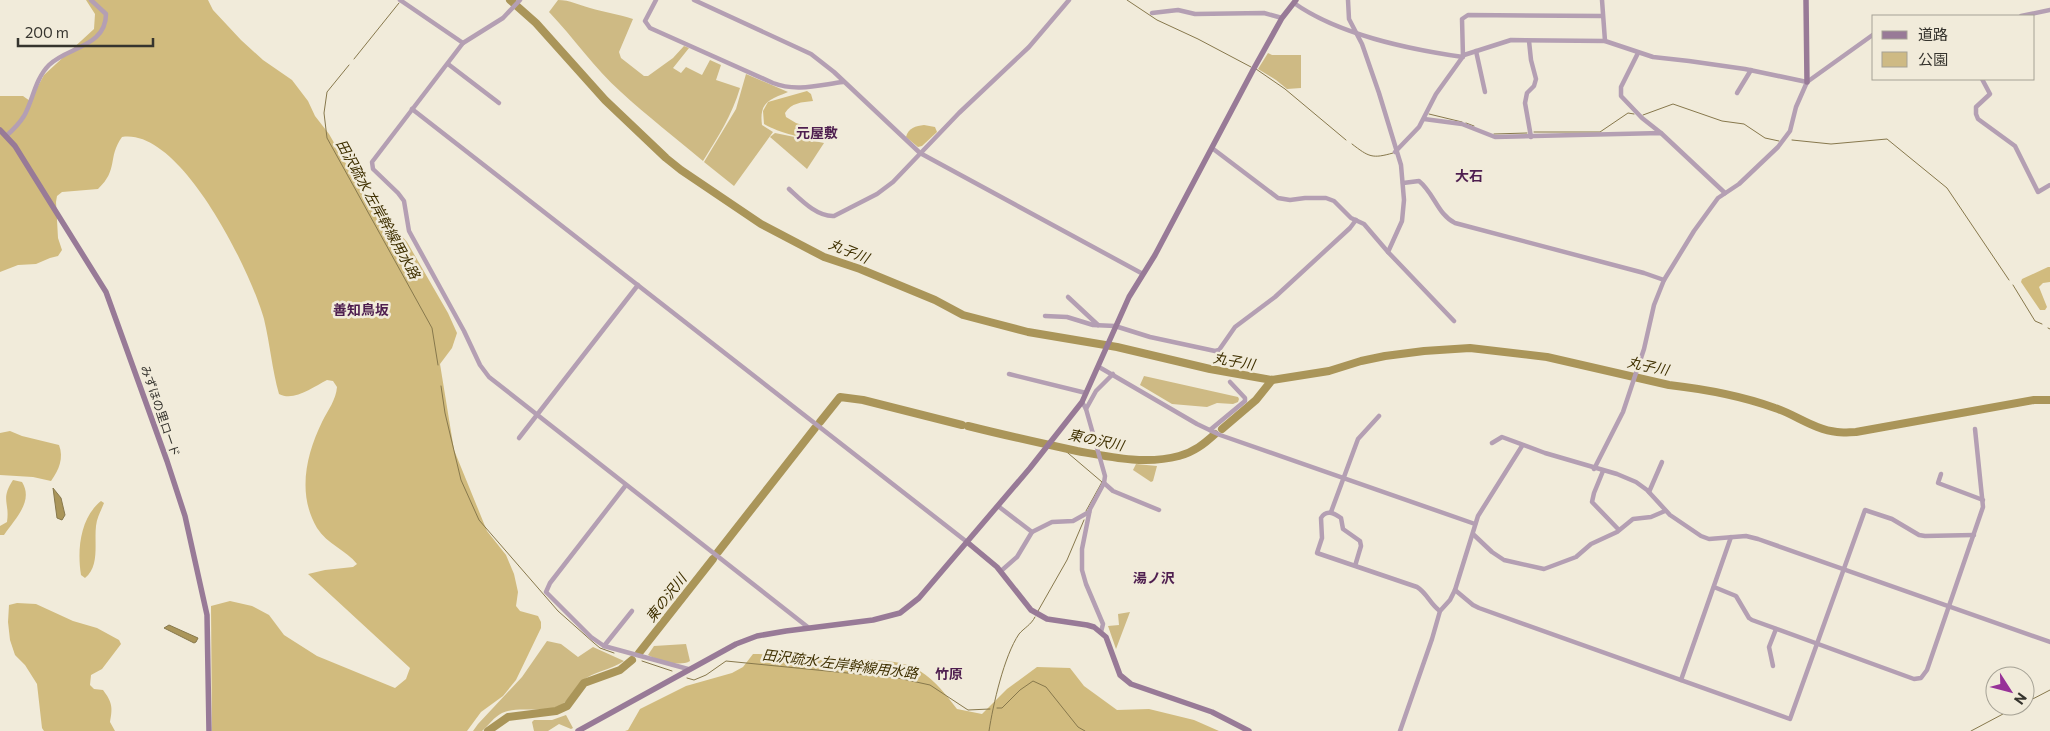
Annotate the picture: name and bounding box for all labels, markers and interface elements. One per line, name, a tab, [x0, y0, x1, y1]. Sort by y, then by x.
scale bar	[18, 15, 152, 47]
legend	[1872, 15, 2035, 80]
text: 200 m	[25, 23, 69, 41]
text: 道路	[1918, 25, 1948, 43]
text: 公園	[1918, 50, 1948, 68]
district label: 元屋敷	[796, 124, 838, 141]
water label: 田沢疏水 左岸幹線用水路	[333, 136, 424, 282]
district label: 大石	[1455, 167, 1483, 184]
water label: 丸子川	[827, 235, 874, 267]
district label: 善知鳥坂	[333, 301, 389, 318]
water label: 丸子川	[1212, 348, 1258, 373]
water label: 丸子川	[1626, 353, 1672, 379]
street label: みずほの里ロード	[139, 363, 183, 458]
water label: 東の沢川	[1067, 425, 1127, 454]
water label: 東の沢川	[642, 569, 691, 625]
district label: 湯ノ沢	[1133, 569, 1175, 586]
water label: 田沢疏水 左岸幹線用水路	[761, 646, 920, 682]
district label: 竹原	[935, 665, 963, 682]
north arrow	[1985, 666, 2035, 716]
text: N	[2011, 690, 2031, 708]

